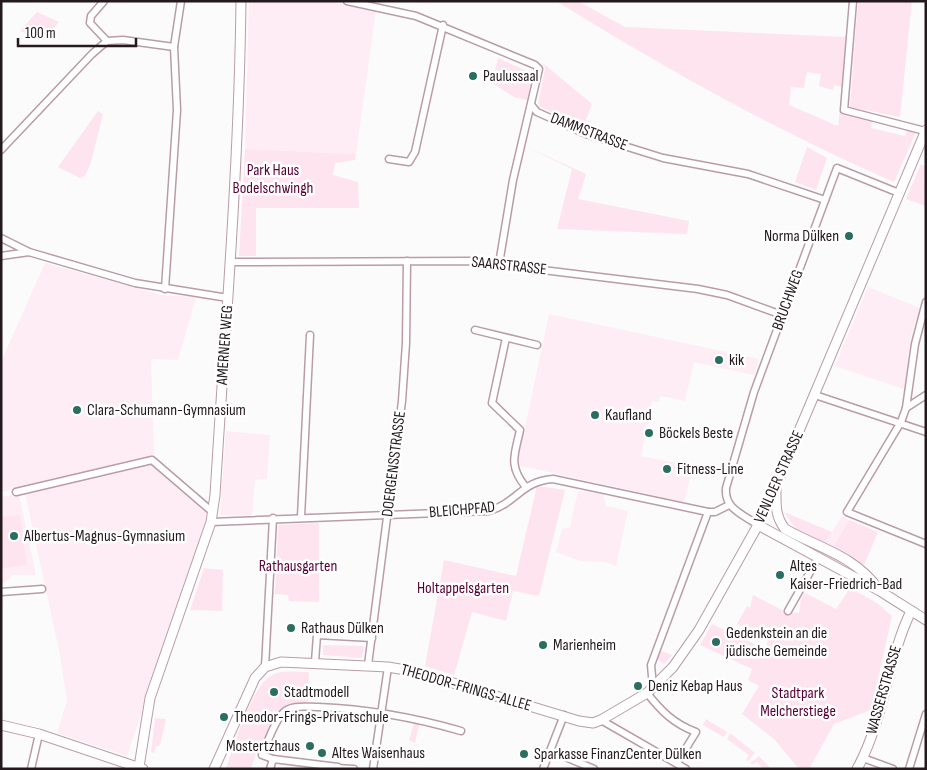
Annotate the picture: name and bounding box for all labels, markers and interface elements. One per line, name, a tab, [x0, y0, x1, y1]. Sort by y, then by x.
scale bar	[18, 15, 135, 47]
text: 100 m	[25, 24, 56, 43]
place label: Paulussaal	[483, 67, 539, 86]
marker: Paulussaal	[467, 70, 479, 82]
street label: DAMMSTRASSE	[548, 109, 630, 155]
park label: Park Haus Bodelschwingh	[233, 161, 313, 198]
place label: Norma Dülken	[764, 227, 839, 246]
marker: Norma Dülken	[843, 230, 855, 242]
street label: SAARSTRASSE	[470, 253, 548, 279]
street label: BRUCHWEG	[768, 267, 808, 333]
street label: AMERNER WEG	[213, 305, 237, 386]
place label: kik	[729, 351, 744, 370]
marker: kik	[713, 354, 725, 366]
place label: Clara-Schumann-Gymnasium	[87, 401, 246, 420]
marker: Clara-Schumann-Gymnasium	[71, 404, 83, 416]
place label: Kaufland	[605, 406, 652, 425]
marker: Kaufland	[589, 409, 601, 421]
street label: DOERGENSSTRASSE	[378, 410, 410, 518]
place label: Böckels Beste	[659, 424, 733, 443]
marker: Böckels Beste	[643, 427, 655, 439]
street label: VENLOER STRASSE	[750, 428, 808, 526]
place label: Fitness-Line	[677, 460, 744, 479]
marker: Fitness-Line	[661, 463, 673, 475]
street label: BLEICHPFAD	[428, 498, 496, 522]
place label: Albertus-Magnus-Gymnasium	[23, 527, 185, 546]
marker: Albertus-Magnus-Gymnasium	[8, 530, 20, 542]
park label: Rathausgarten	[259, 557, 337, 576]
place label: Altes Kaiser-Friedrich-Bad	[789, 557, 902, 594]
marker: Altes Kaiser-Friedrich-Bad	[774, 569, 786, 581]
park label: Holtappelsgarten	[417, 579, 509, 598]
place label: Rathaus Dülken	[301, 619, 384, 638]
marker: Rathaus Dülken	[285, 622, 297, 634]
place label: Gedenkstein an die jüdische Gemeinde	[725, 624, 827, 661]
place label: Marienheim	[553, 636, 616, 655]
marker: Gedenkstein an die jüdische Gemeinde	[710, 636, 722, 648]
marker: Marienheim	[537, 639, 549, 651]
street label: WASSERSTRASSE	[862, 643, 906, 737]
street label: THEODOR-FRINGS-ALLEE	[399, 660, 533, 716]
place label: Deniz Kebap Haus	[648, 677, 743, 696]
marker: Deniz Kebap Haus	[632, 680, 644, 692]
place label: Stadtmodell	[284, 683, 349, 702]
park label: Stadtpark Melcherstiege	[760, 684, 836, 721]
marker: Stadtmodell	[268, 686, 280, 698]
place label: Theodor-Frings-Privatschule	[234, 708, 389, 727]
marker: Theodor-Frings-Privatschule	[218, 711, 230, 723]
place label: Mostertzhaus	[226, 737, 300, 756]
marker: Mostertzhaus	[304, 740, 316, 752]
place label: Altes Waisenhaus	[331, 744, 425, 763]
place label: Sparkasse FinanzCenter Dülken	[534, 745, 702, 764]
marker: Altes Waisenhaus	[316, 747, 328, 759]
marker: Sparkasse FinanzCenter Dülken	[518, 748, 530, 760]

